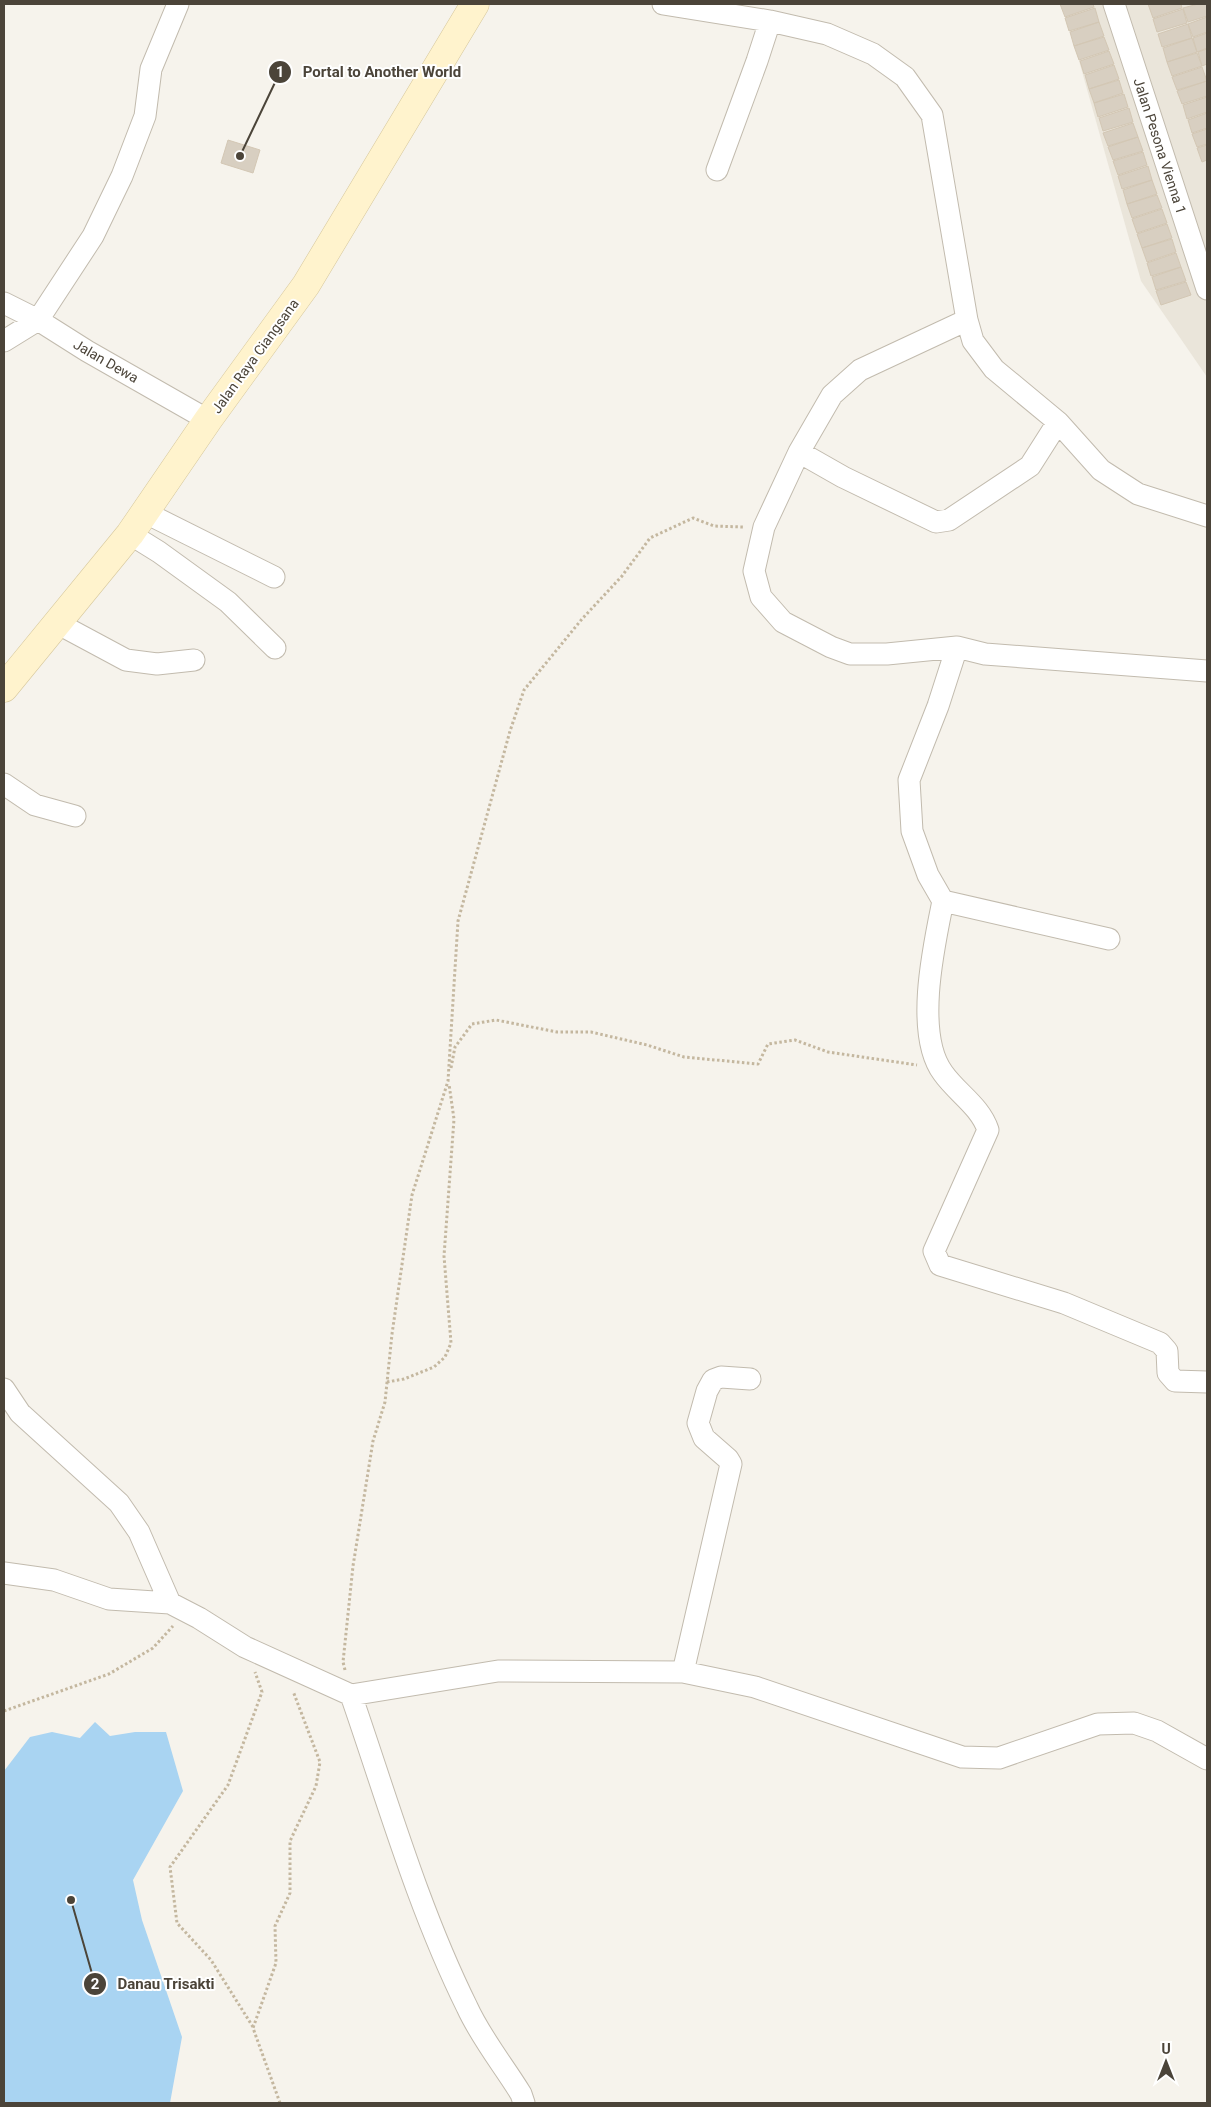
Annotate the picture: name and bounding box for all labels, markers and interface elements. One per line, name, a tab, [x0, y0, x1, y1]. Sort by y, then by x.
callout: Portal to Another World	[267, 57, 471, 87]
text: 1	[276, 63, 284, 81]
text: Portal to Another World	[303, 63, 461, 81]
street label: Jalan Pesona Vienna 1	[1130, 76, 1190, 216]
street label: Jalan Raya Ciangsana	[208, 296, 302, 416]
street label: Jalan Dewa	[71, 336, 141, 386]
callout: Danau Trisakti	[83, 1969, 225, 1999]
text: 2	[91, 1975, 100, 1993]
text: Danau Trisakti	[118, 1975, 215, 1993]
north arrow	[1141, 2037, 1191, 2087]
text: U	[1161, 2041, 1171, 2057]

